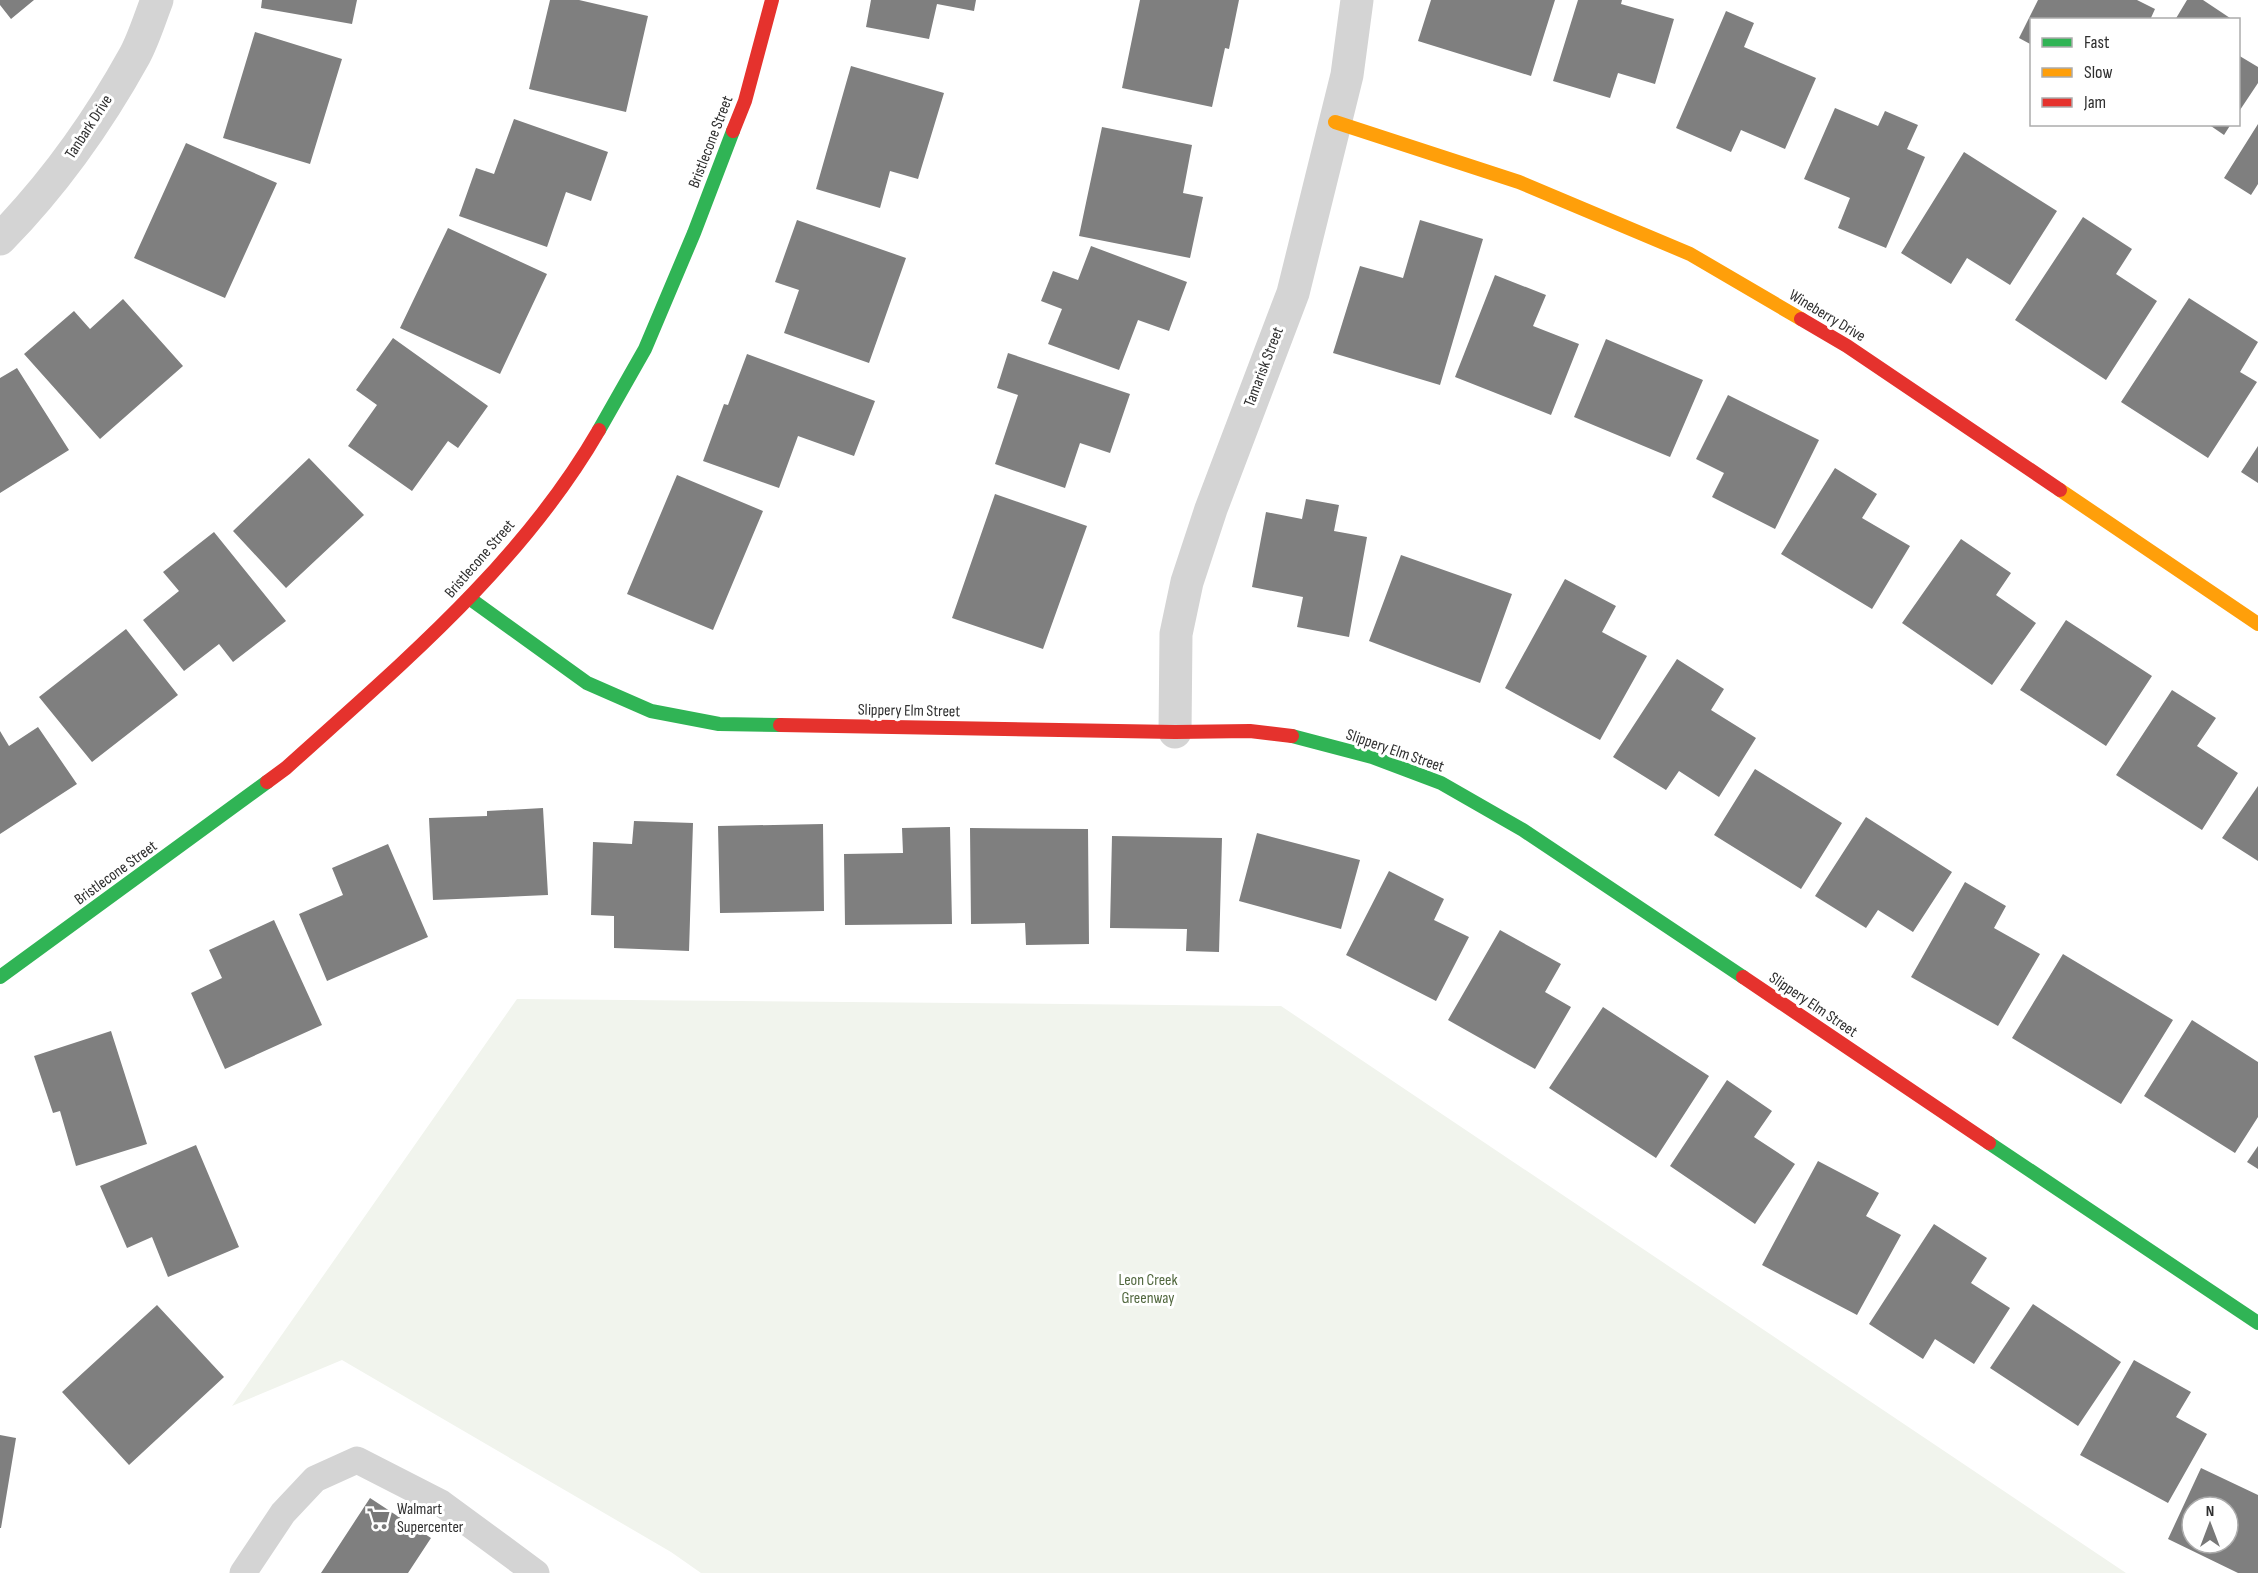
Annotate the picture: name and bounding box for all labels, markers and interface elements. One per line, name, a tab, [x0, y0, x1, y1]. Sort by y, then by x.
legend	[2030, 18, 2240, 126]
text: Fast	[2084, 32, 2110, 53]
text: Slow	[2084, 62, 2113, 83]
street label: Tanbark Drive	[61, 91, 117, 163]
text: Jam	[2083, 92, 2106, 113]
street label: Bristlecone Street	[685, 93, 737, 191]
street label: Wineberry Drive	[1785, 286, 1869, 346]
street label: Tamarisk Street	[1240, 324, 1288, 410]
street label: Bristlecone Street	[441, 516, 519, 602]
street label: Slippery Elm Street	[858, 701, 960, 721]
street label: Slippery Elm Street	[1343, 725, 1447, 777]
street label: Bristlecone Street	[71, 837, 161, 909]
street label: Slippery Elm Street	[1765, 968, 1861, 1042]
park label: Leon Creek Greenway	[1118, 1271, 1178, 1308]
north arrow	[2180, 1495, 2240, 1555]
place label: Walmart Supercenter	[397, 1500, 464, 1537]
text: N	[2206, 1502, 2214, 1521]
supermarket icon: Walmart Supercenter	[366, 1505, 392, 1531]

